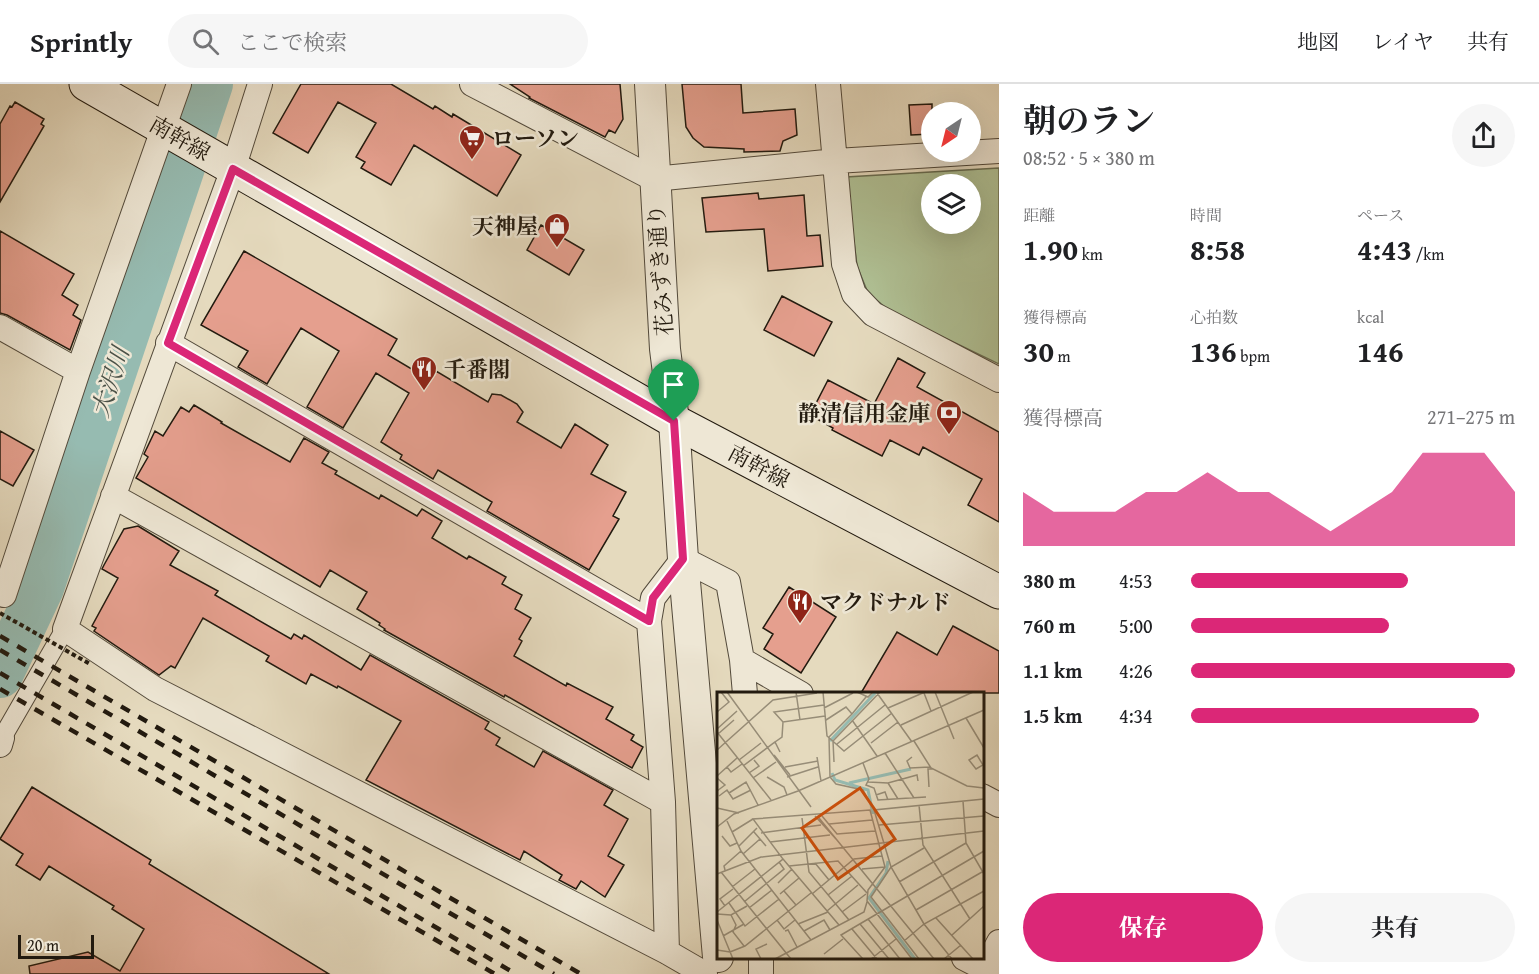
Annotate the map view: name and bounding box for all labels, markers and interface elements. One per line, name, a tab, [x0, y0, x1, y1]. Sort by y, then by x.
search box	[168, 14, 588, 68]
text: Sprintly	[30, 21, 132, 62]
icon: search	[189, 25, 222, 58]
text: ここで検索	[237, 26, 347, 58]
text: 地図	[1297, 26, 1339, 57]
text: レイヤ	[1372, 26, 1434, 57]
text: 共有	[1467, 26, 1509, 57]
text: 朝のラン	[1023, 96, 1155, 144]
north arrow	[921, 102, 981, 162]
map controls	[921, 102, 981, 234]
button: share	[1452, 104, 1515, 167]
street label: 南幹線	[143, 108, 217, 168]
place label: ローソン	[492, 122, 579, 154]
supermarket icon: ローソン	[457, 123, 487, 161]
text: 08:52 · 5 × 380 m	[1023, 143, 1155, 172]
button: layers	[921, 174, 981, 234]
street label: 花みずき通り	[639, 203, 681, 337]
text: 距離	[1023, 203, 1055, 227]
text: 時間	[1190, 203, 1222, 227]
text: ペース	[1357, 203, 1404, 227]
place label: 天神屋	[472, 210, 538, 242]
shop icon: 天神屋	[542, 211, 572, 249]
text: 1.90	[1023, 227, 1078, 271]
text: 8:58	[1190, 227, 1245, 271]
text: 4:43	[1357, 227, 1412, 271]
text: km	[1078, 242, 1103, 266]
text: /km	[1412, 242, 1444, 266]
text: 獲得標高	[1023, 305, 1087, 329]
text: 心拍数	[1190, 305, 1238, 329]
text: kcal	[1357, 305, 1384, 329]
text: 30	[1023, 329, 1054, 373]
text: 136	[1190, 329, 1237, 373]
text: 146	[1357, 329, 1404, 373]
water label: 大沢川	[82, 340, 139, 422]
text: m	[1054, 344, 1071, 368]
text: bpm	[1237, 344, 1270, 368]
place label: 千番閣	[444, 353, 510, 385]
restaurant icon: 千番閣	[409, 354, 439, 392]
pin	[648, 359, 699, 421]
icon: arrive	[657, 368, 690, 401]
place label: 静清信用金庫	[798, 397, 930, 429]
bank icon: 静清信用金庫	[934, 398, 964, 436]
text: 271–275 m	[1427, 402, 1515, 431]
text: 獲得標高	[1023, 403, 1103, 432]
street label: 南幹線	[722, 436, 796, 496]
text: 380 m	[1023, 566, 1076, 595]
text: 4:53	[1119, 566, 1153, 595]
place label: マクドナルド	[820, 586, 951, 618]
restaurant icon: マクドナルド	[785, 587, 815, 625]
text: 760 m	[1023, 611, 1076, 640]
text: 5:00	[1119, 611, 1153, 640]
text: 1.1 km	[1023, 656, 1082, 685]
text: 4:26	[1119, 656, 1153, 685]
inset map	[717, 692, 984, 959]
text: 1.5 km	[1023, 701, 1082, 730]
text: 4:34	[1119, 701, 1153, 730]
button: 保存	[1023, 893, 1263, 962]
button: 共有	[1275, 893, 1515, 962]
scale bar	[18, 932, 94, 960]
text: 20 m	[27, 933, 59, 957]

